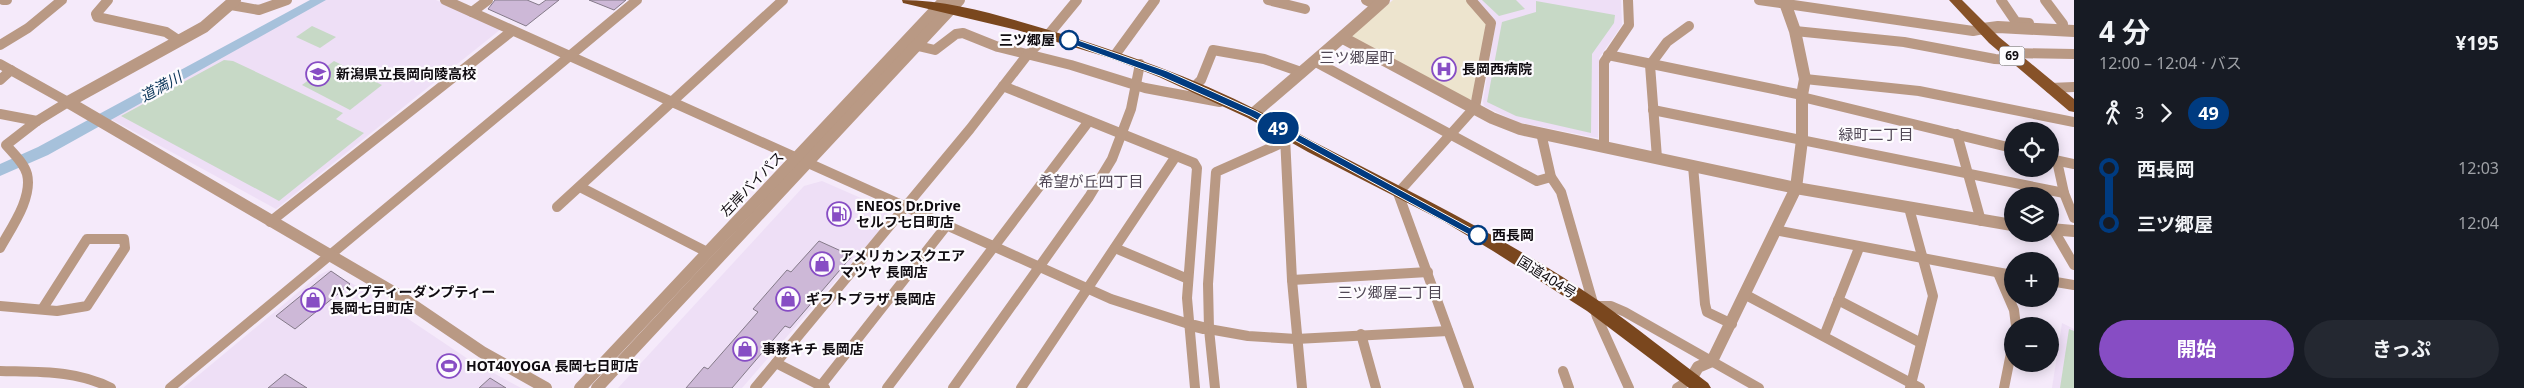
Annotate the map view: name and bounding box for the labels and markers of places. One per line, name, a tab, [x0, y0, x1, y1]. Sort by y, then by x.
place label: 三ツ郷屋	[999, 30, 1055, 49]
marker: 三ツ郷屋	[1059, 30, 1079, 50]
hospital icon: 長岡西病院	[1431, 56, 1457, 82]
place label: 長岡西病院	[1462, 59, 1532, 78]
school or university icon: 新潟県立長岡向陵高校	[305, 61, 331, 87]
place label: 新潟県立長岡向陵高校	[336, 64, 476, 83]
place label: ENEOS Dr.Drive セルフ七日町店	[856, 196, 961, 231]
fuel station icon: ENEOS Dr.Drive セルフ七日町店	[826, 201, 852, 227]
marker: 西長岡	[1468, 225, 1488, 245]
place label: 西長岡	[1492, 225, 1534, 244]
place label: アメリカンスクエア マツヤ 長岡店	[840, 246, 965, 281]
shop icon: アメリカンスクエア マツヤ 長岡店	[809, 251, 835, 277]
place label: ハンプティーダンプティー 長岡七日町店	[330, 282, 495, 317]
shop icon: ギフトプラザ 長岡店	[775, 286, 801, 312]
shop icon: ハンプティーダンプティー 長岡七日町店	[300, 287, 326, 313]
place label: ギフトプラザ 長岡店	[806, 289, 936, 308]
shop icon: 事務キチ 長岡店	[732, 336, 758, 362]
place label: 事務キチ 長岡店	[762, 339, 864, 358]
sports icon: HOT40YOGA 長岡七日町店	[436, 353, 462, 379]
place label: HOT40YOGA 長岡七日町店	[466, 356, 638, 375]

